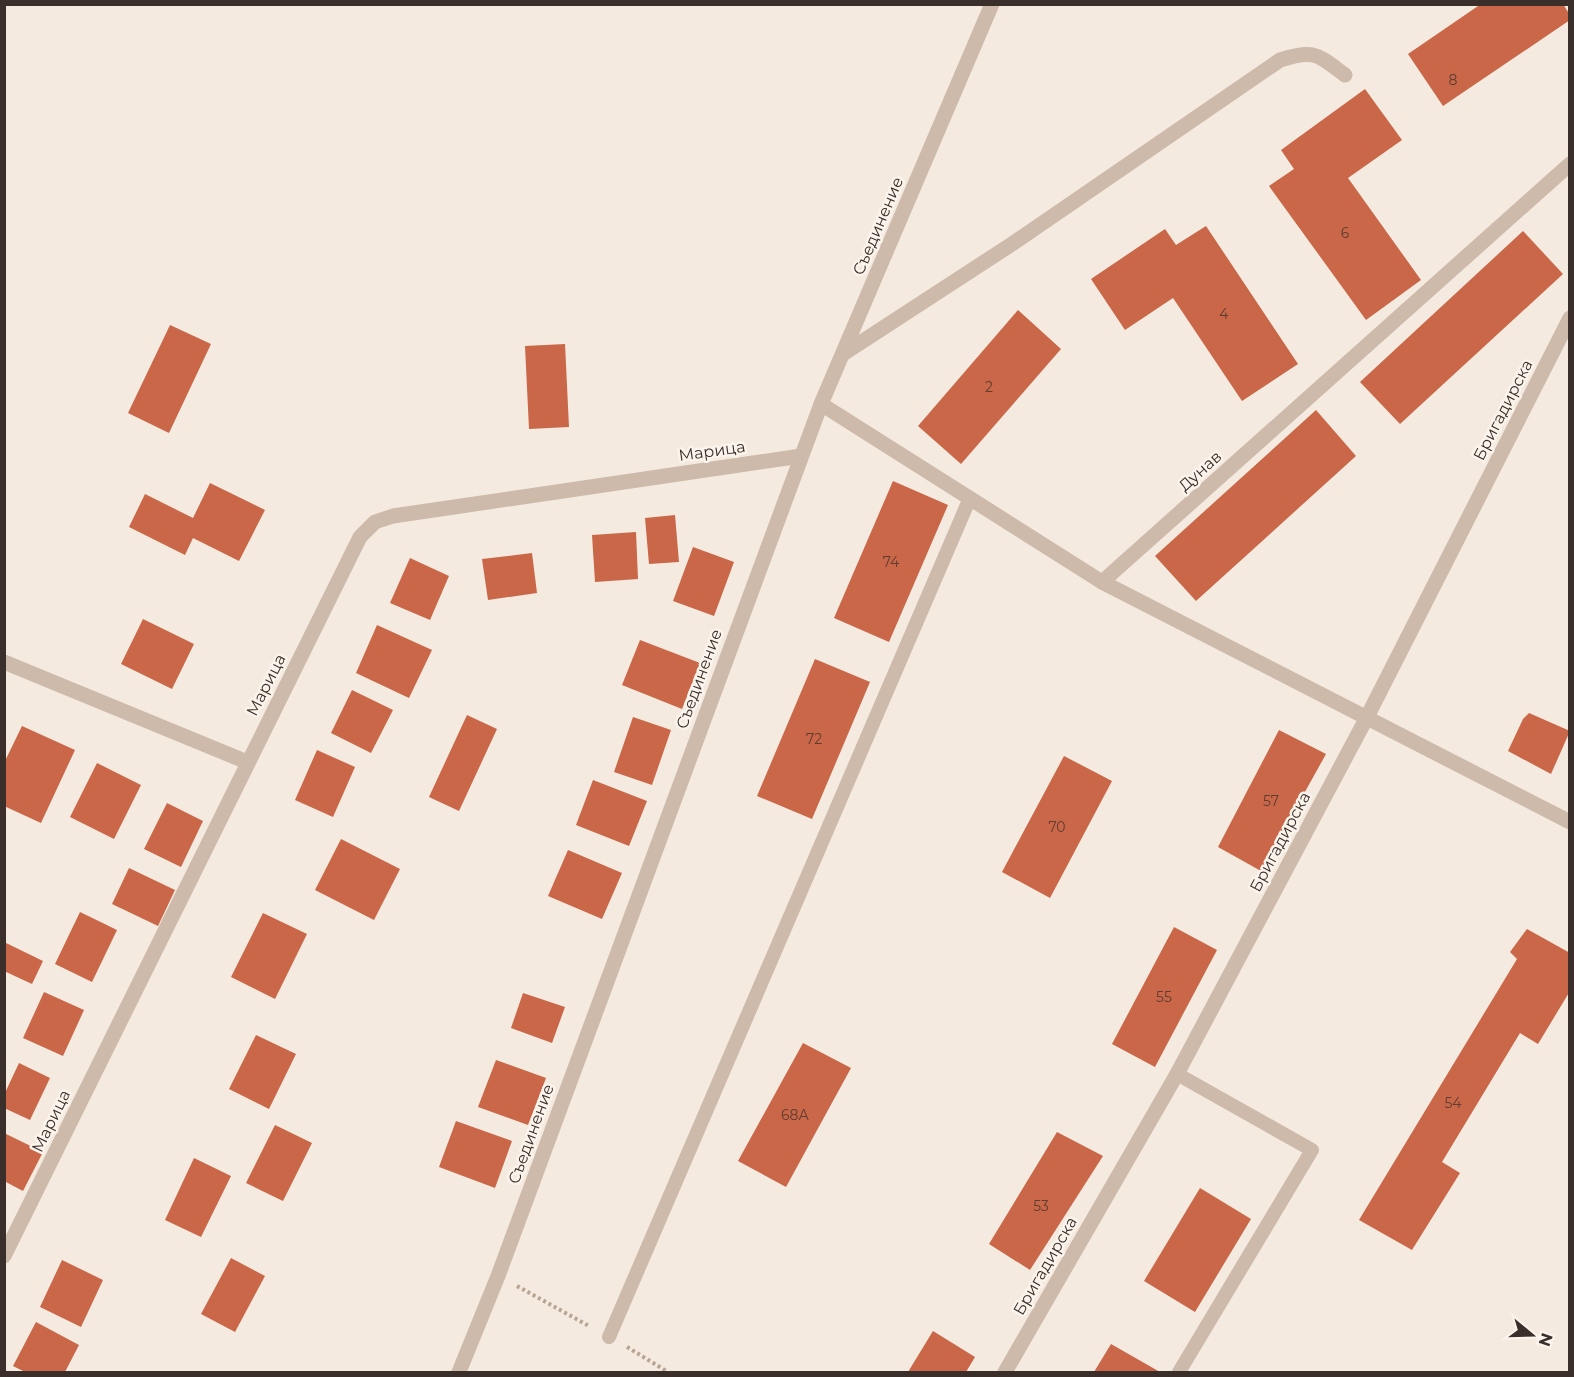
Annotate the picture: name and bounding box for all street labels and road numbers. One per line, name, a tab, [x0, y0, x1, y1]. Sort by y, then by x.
street label: Съединение	[849, 174, 907, 278]
street label: Бригадирска	[1469, 357, 1537, 463]
street label: Марица	[678, 437, 746, 465]
street label: Дунав	[1175, 447, 1225, 495]
street label: Съединение	[672, 627, 726, 731]
street label: Марица	[242, 651, 290, 719]
street label: Бригадирска	[1246, 789, 1314, 895]
street label: Съединение	[504, 1082, 558, 1186]
street label: Марица	[28, 1087, 74, 1155]
street label: Бригадирска	[1009, 1213, 1081, 1319]

